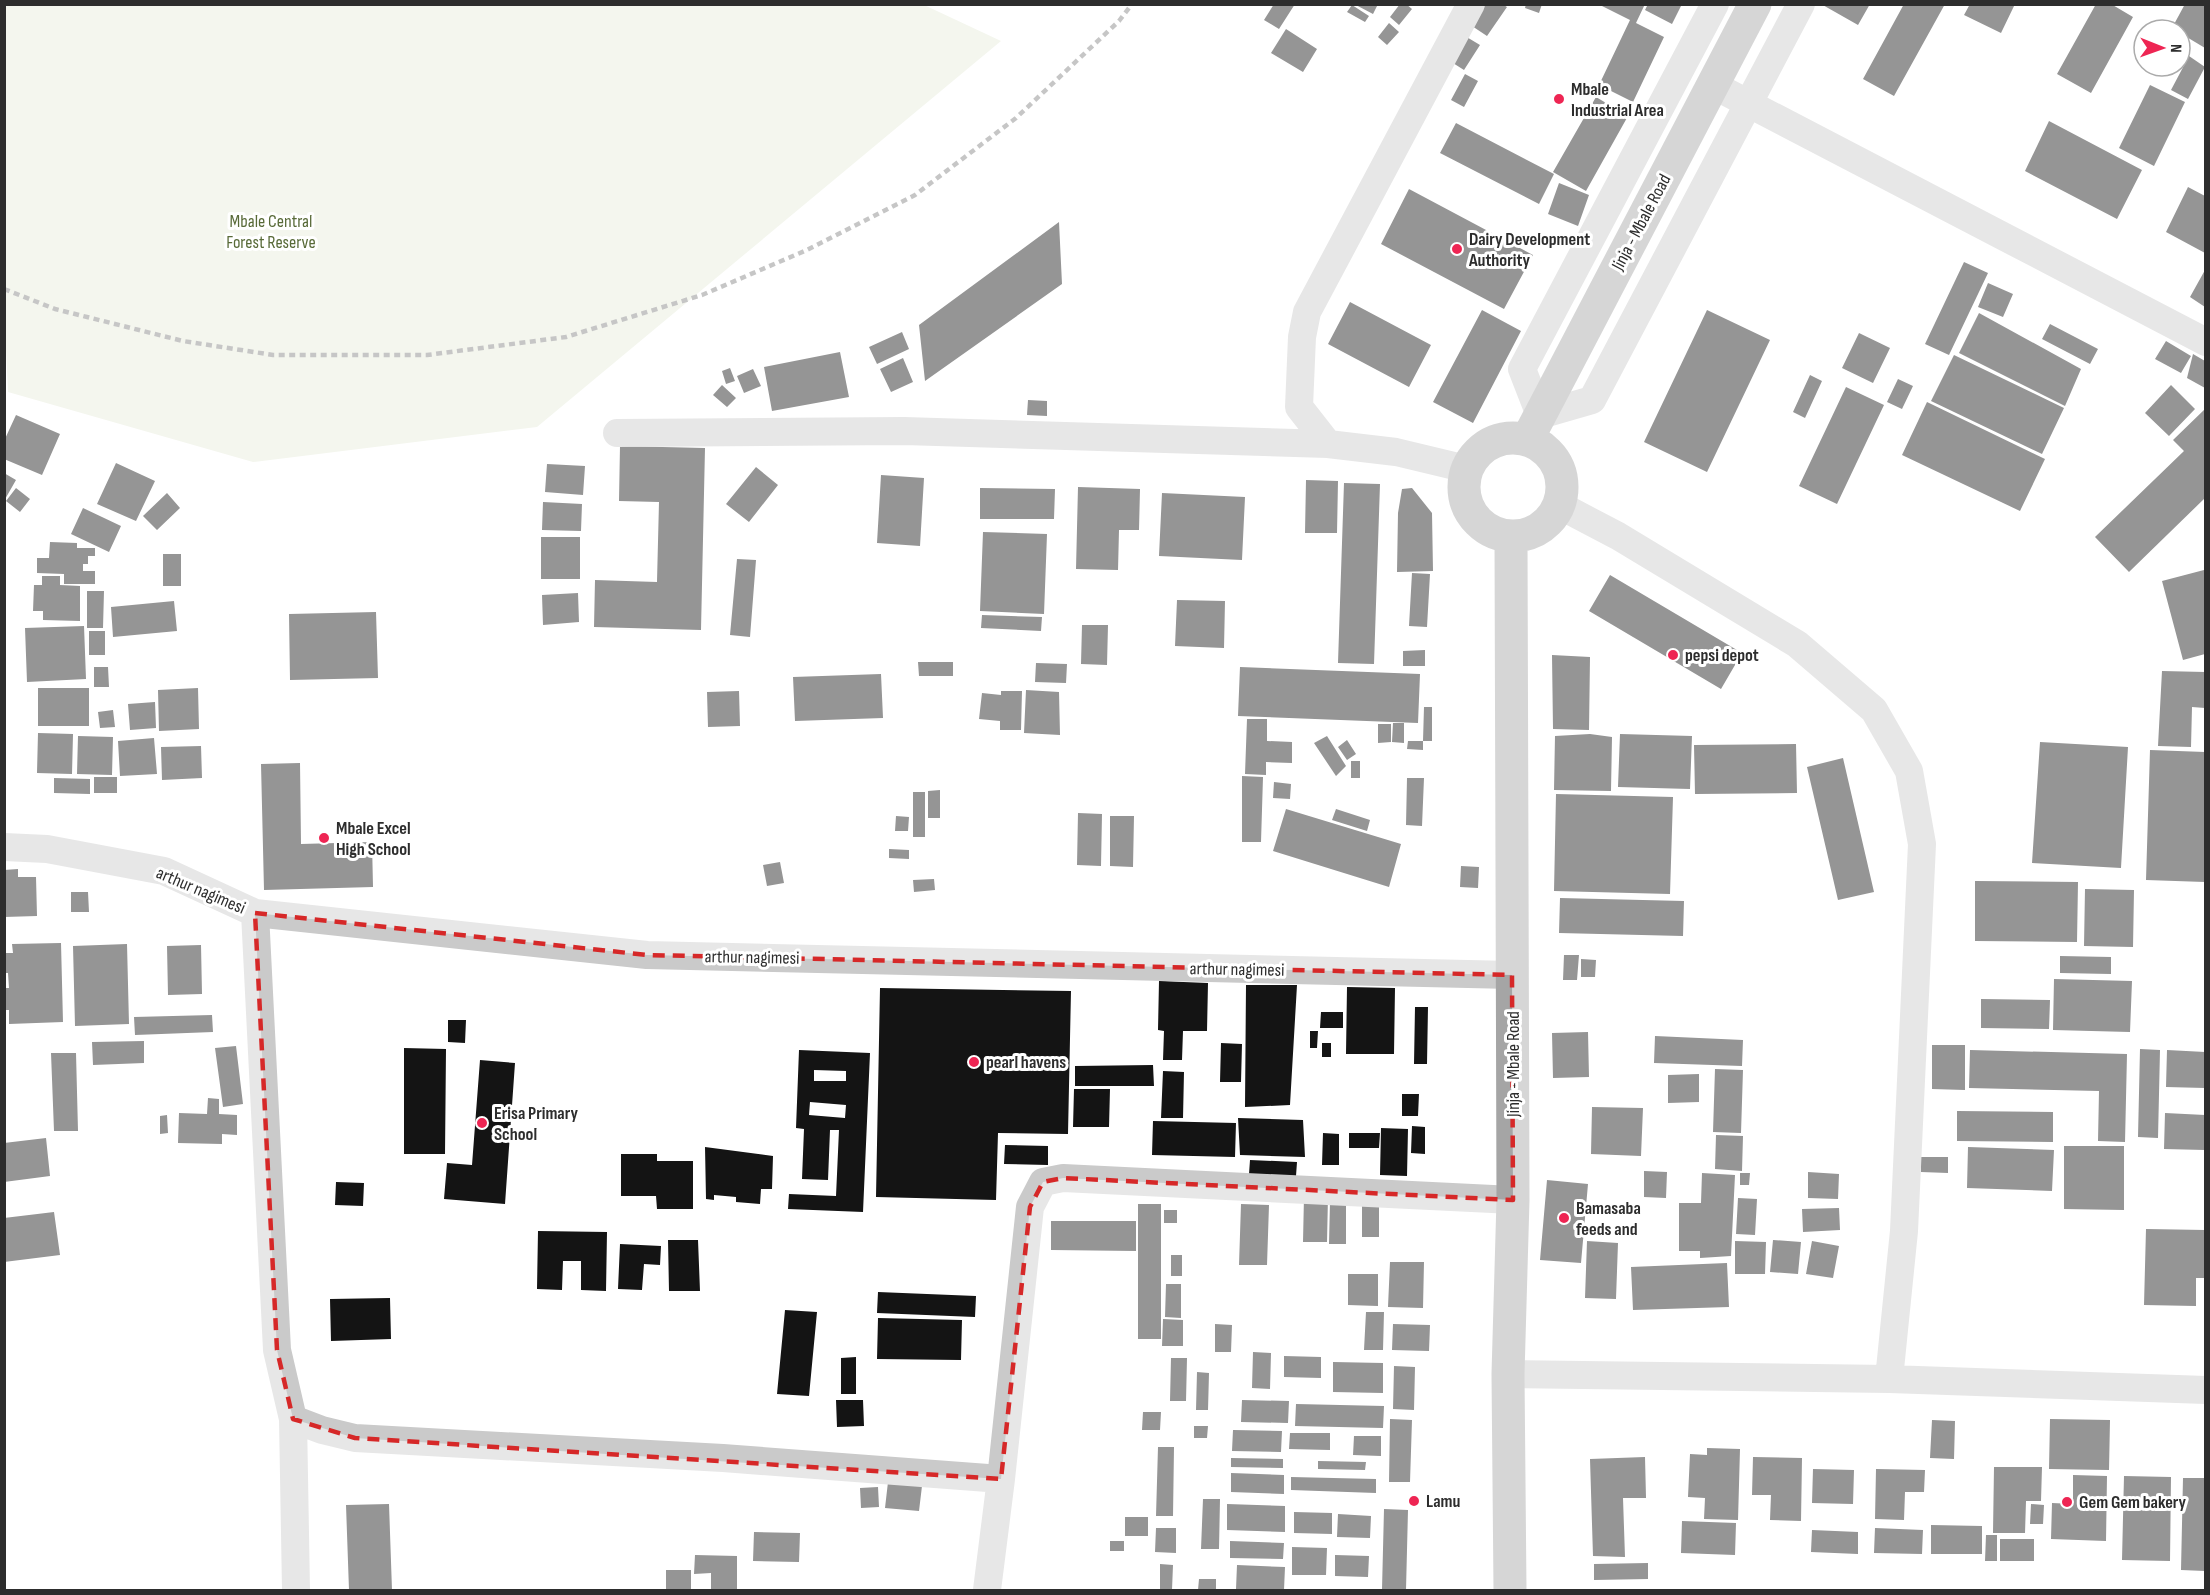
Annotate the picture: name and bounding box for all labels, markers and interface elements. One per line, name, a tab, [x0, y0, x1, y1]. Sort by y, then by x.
north arrow	[2132, 18, 2192, 78]
text: N	[2166, 44, 2185, 53]
place label: Mbale Industrial Area	[1571, 79, 1664, 121]
marker: Mbale Industrial Area	[1552, 92, 1566, 106]
street label: Jinja - Mbale Road	[1607, 171, 1676, 275]
park label: Mbale Central Forest Reserve	[226, 211, 316, 253]
place label: Dairy Development Authority	[1468, 229, 1590, 271]
marker: Dairy Development Authority	[1450, 242, 1464, 256]
place label: pepsi depot	[1685, 645, 1759, 666]
marker: pepsi depot	[1666, 648, 1680, 662]
place label: Mbale Excel High School	[336, 818, 411, 860]
marker: Mbale Excel High School	[317, 831, 331, 845]
street label: arthur nagimesi	[153, 862, 249, 919]
street label: arthur nagimesi	[704, 946, 800, 969]
street label: arthur nagimesi	[1189, 958, 1285, 981]
street label: Jinja - Mbale Road	[1503, 1011, 1524, 1118]
place label: pearl havens	[986, 1052, 1066, 1073]
marker: pearl havens	[967, 1055, 981, 1069]
place label: Erisa Primary School	[494, 1103, 578, 1145]
marker: Erisa Primary School	[475, 1116, 489, 1130]
place label: Bamasaba feeds and	[1576, 1198, 1641, 1240]
marker: Bamasaba feeds and	[1557, 1211, 1571, 1225]
place label: Lamu	[1426, 1491, 1460, 1512]
place label: Gem Gem bakery	[2079, 1492, 2187, 1513]
marker: Lamu	[1407, 1494, 1421, 1508]
marker: Gem Gem bakery	[2060, 1495, 2074, 1509]

